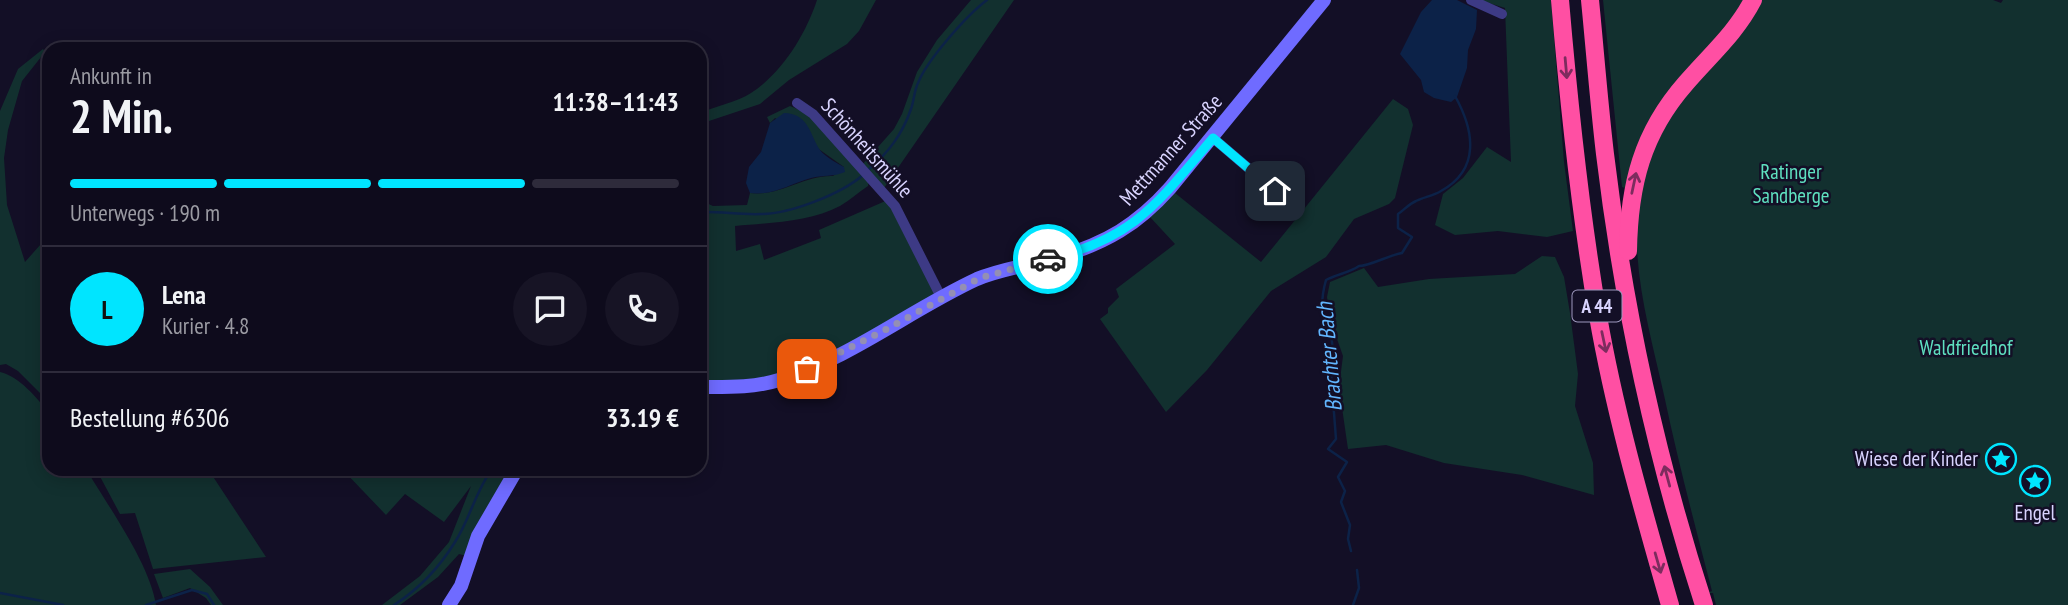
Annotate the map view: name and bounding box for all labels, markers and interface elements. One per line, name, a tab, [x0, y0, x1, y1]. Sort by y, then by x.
one-way arrow	[1560, 56, 1573, 79]
text: Ankunft in	[70, 61, 152, 90]
text: 11:38–11:43	[552, 85, 679, 118]
text: 2 Min.	[70, 86, 173, 146]
street label: Mettmanner Straße	[1113, 88, 1228, 211]
street label: Schönheitsmühle	[816, 92, 919, 203]
park label: Ratinger Sandberge	[1753, 158, 1830, 209]
pin	[1245, 161, 1305, 221]
icon: home	[1256, 172, 1294, 210]
one-way arrow	[1628, 172, 1642, 195]
text: Unterwegs · 190 m	[70, 198, 220, 227]
courier	[1013, 224, 1083, 294]
icon: car	[1029, 240, 1067, 278]
button: chat	[513, 272, 587, 346]
button: phone	[605, 272, 679, 346]
text: Lena	[162, 278, 206, 311]
road number: A 44	[1572, 290, 1622, 322]
text: L	[101, 293, 113, 326]
water label: Brachter Bach	[1309, 299, 1348, 413]
text: Kurier · 4.8	[162, 311, 249, 340]
one-way arrow	[1597, 330, 1611, 353]
park label: Waldfriedhof	[1920, 334, 2013, 361]
pin	[777, 339, 837, 399]
icon: bag	[788, 350, 826, 388]
text: Bestellung #6306	[70, 401, 230, 434]
text: 33.19 €	[606, 401, 679, 434]
place icon: Wiese der Kinder	[1984, 442, 2018, 476]
place label: Wiese der Kinder	[1855, 445, 1978, 472]
place icon: Engel	[2018, 464, 2052, 498]
one-way arrow	[1660, 465, 1673, 487]
place label: Engel	[2015, 499, 2056, 526]
one-way arrow	[1652, 551, 1665, 573]

